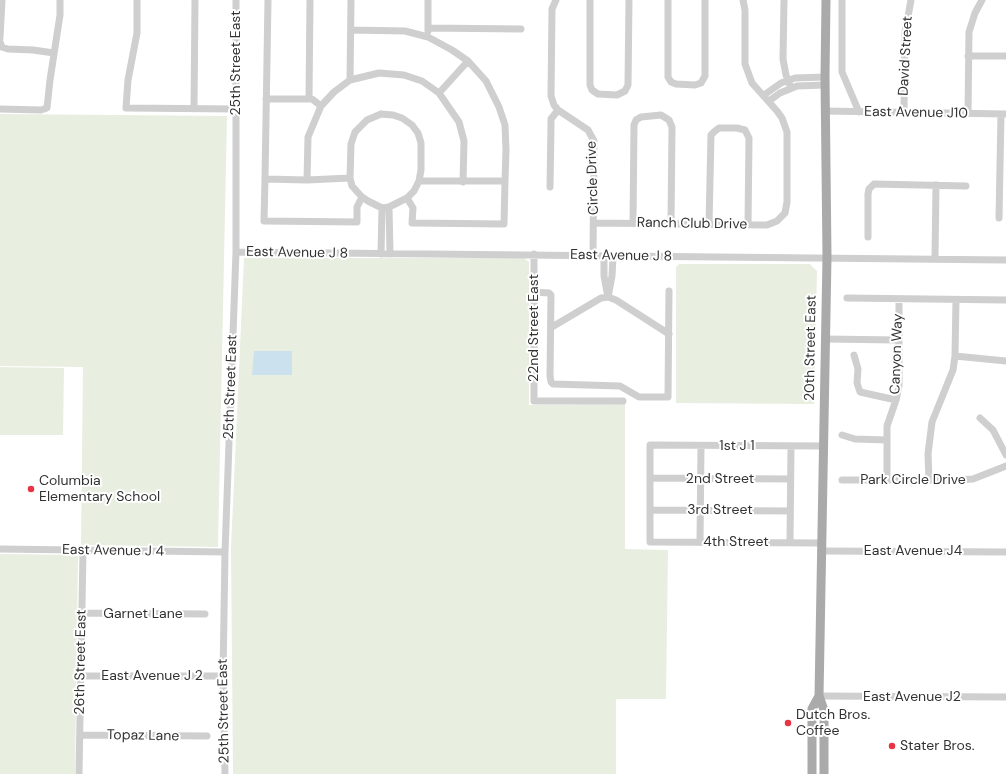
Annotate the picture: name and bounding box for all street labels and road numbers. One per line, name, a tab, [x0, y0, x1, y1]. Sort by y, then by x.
street label: 25th Street East	[228, 11, 244, 115]
street label: David Street	[896, 16, 916, 96]
street label: East Avenue J10	[864, 104, 968, 122]
street label: Circle Drive	[583, 141, 603, 215]
street label: Ranch Club Drive	[637, 215, 747, 233]
street label: East Avenue J 8	[246, 244, 348, 262]
street label: East Avenue J 8	[570, 247, 672, 265]
street label: 22nd Street East	[526, 274, 542, 382]
street label: 20th Street East	[802, 295, 820, 401]
street label: Canyon Way	[887, 313, 907, 395]
street label: 25th Street East	[221, 334, 241, 440]
street label: 1st J 1	[719, 438, 755, 454]
street label: 2nd Street	[686, 471, 754, 487]
street label: Park Circle Drive	[860, 472, 966, 488]
street label: 3rd Street	[687, 502, 753, 518]
street label: 4th Street	[703, 534, 769, 550]
street label: East Avenue J 4	[62, 542, 164, 560]
street label: East Avenue J4	[864, 543, 962, 559]
street label: Garnet Lane	[103, 606, 183, 622]
street label: 26th Street East	[72, 609, 90, 715]
street label: 25th Street East	[215, 658, 233, 764]
street label: East Avenue J 2	[101, 668, 203, 684]
street label: East Avenue J2	[863, 689, 961, 705]
street label: Topaz Lane	[107, 727, 179, 745]

